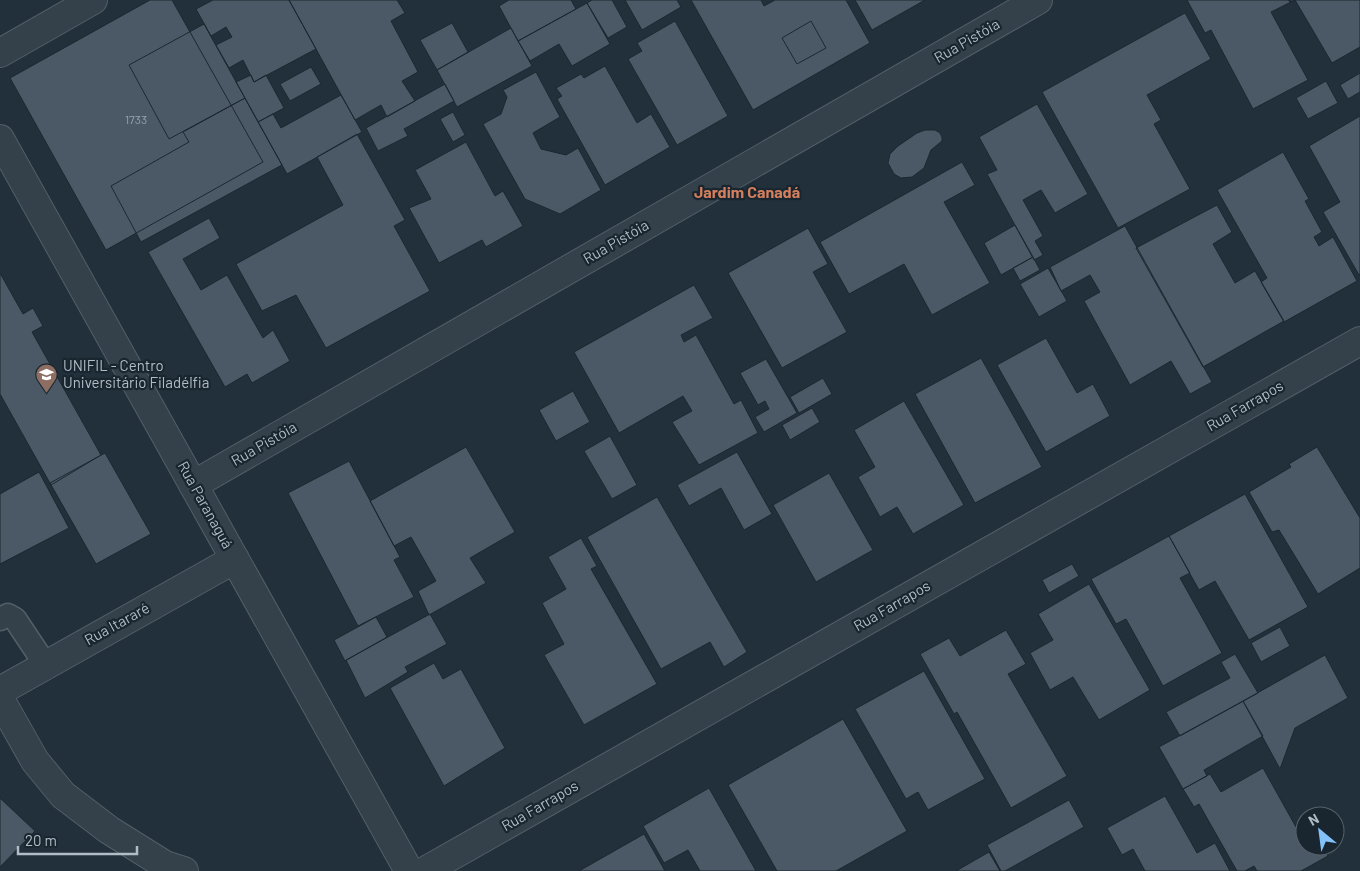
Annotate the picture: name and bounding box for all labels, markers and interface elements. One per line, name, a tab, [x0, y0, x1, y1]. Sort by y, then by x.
street label: Rua Pistóia	[931, 14, 1002, 66]
house number: 1733	[125, 112, 147, 126]
district label: Jardim Canadá	[694, 182, 800, 201]
street label: Rua Pistóia	[580, 215, 651, 267]
place label: UNIFIL - Centro Universitário Filadélfia	[63, 356, 209, 391]
school or university icon: UNIFIL - Centro Universitário Filadélfia	[35, 363, 59, 394]
street label: Rua Farrapos	[1203, 376, 1286, 434]
street label: Rua Pistóia	[228, 417, 299, 469]
street label: Rua Paranaguá	[175, 458, 237, 551]
street label: Rua Farrapos	[850, 576, 933, 634]
street label: Rua Itararé	[81, 598, 152, 648]
street label: Rua Farrapos	[498, 776, 581, 834]
north arrow	[1295, 806, 1345, 856]
text: N	[1305, 810, 1322, 829]
scale bar	[18, 824, 136, 856]
text: 20 m	[25, 831, 57, 849]

